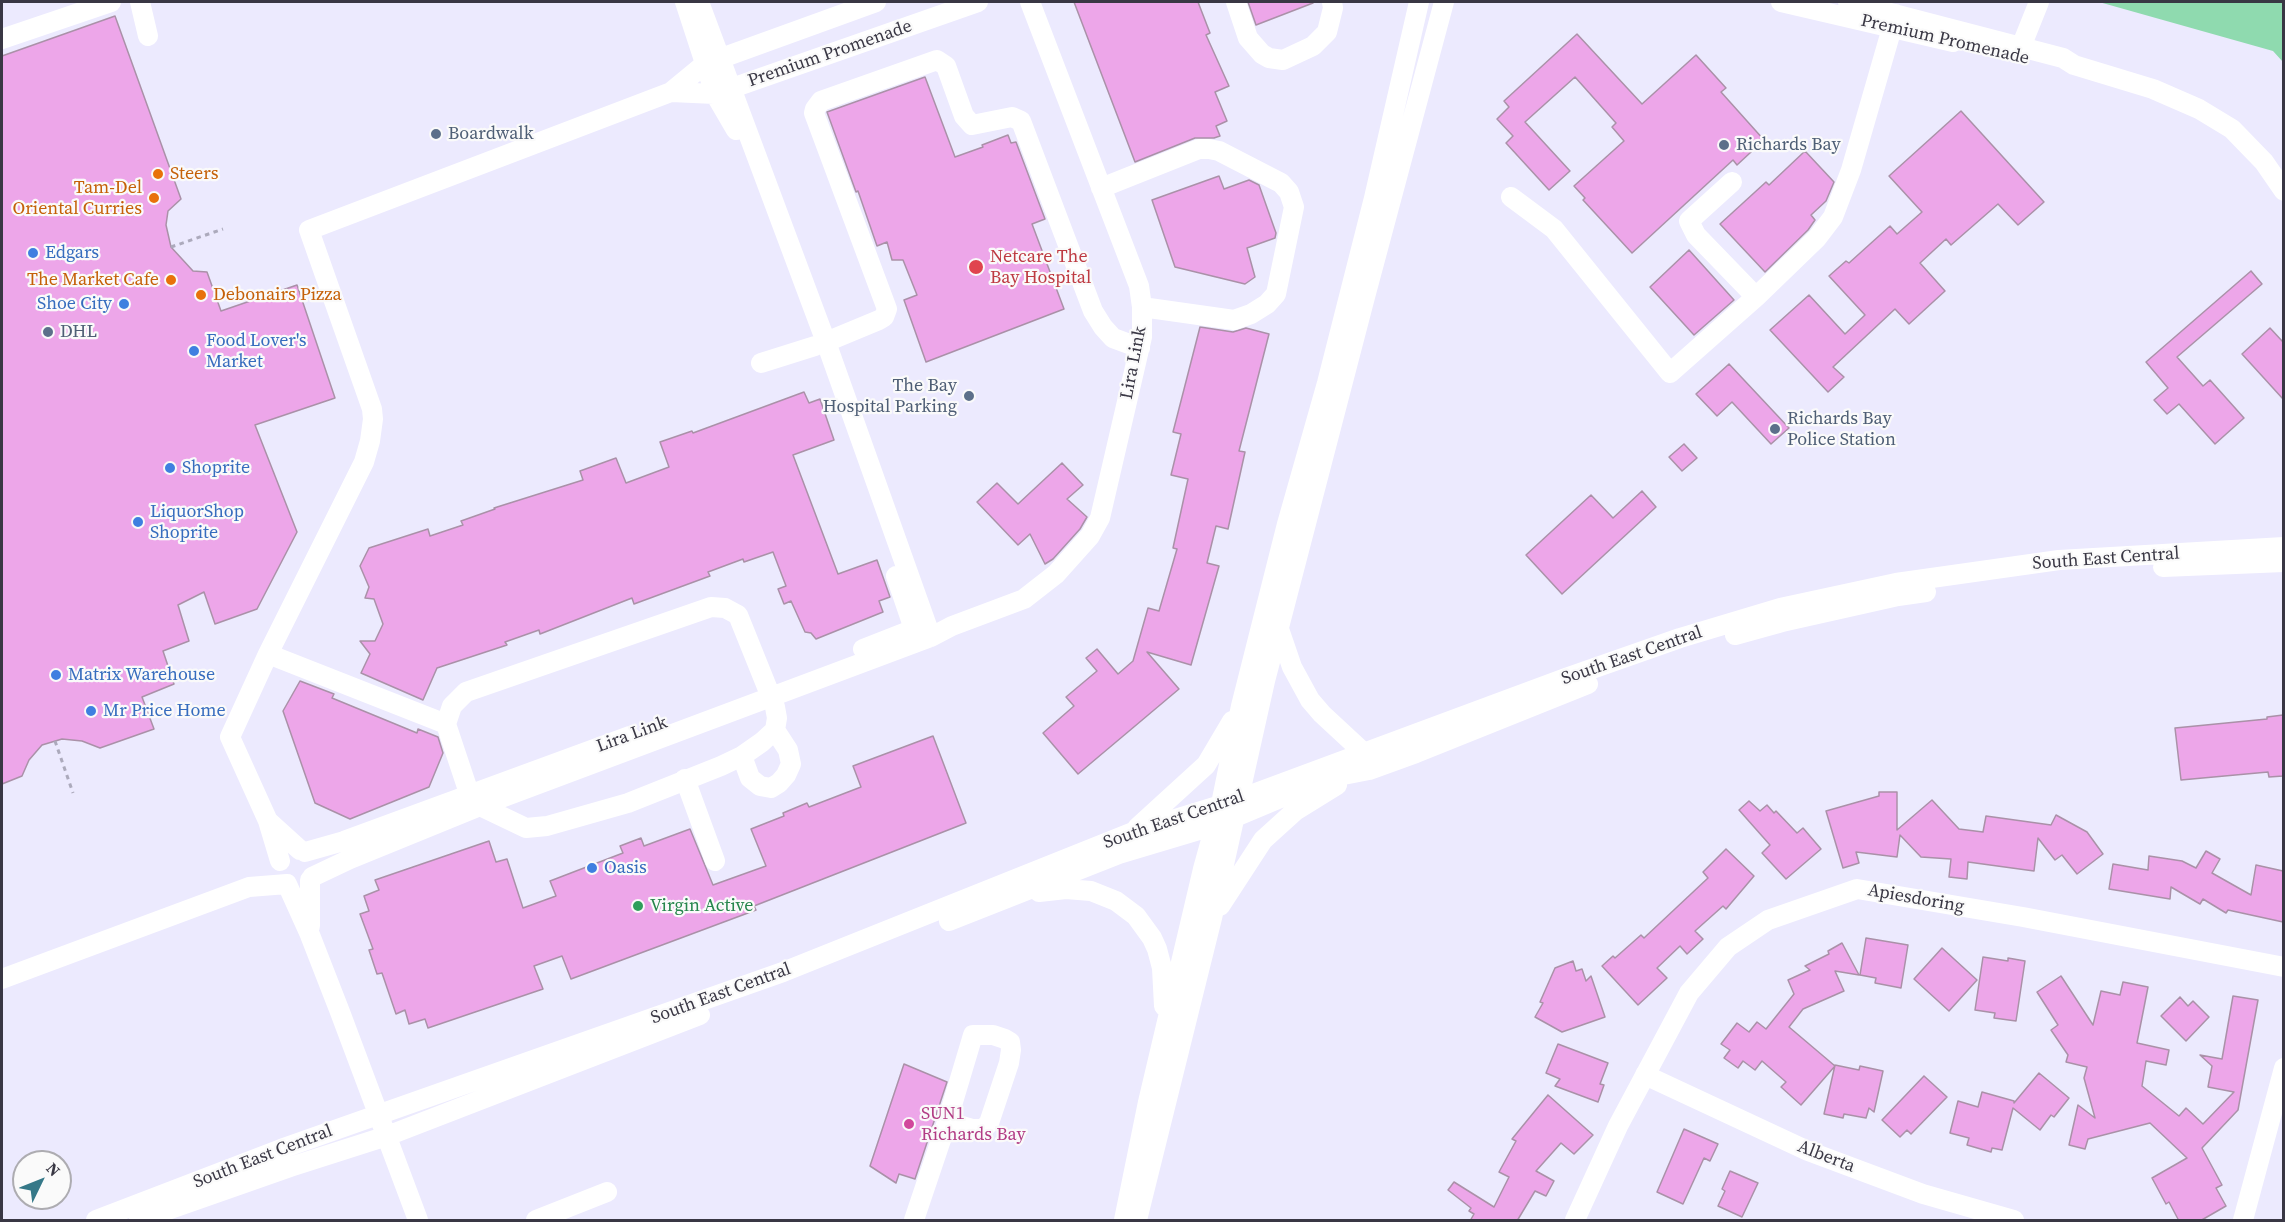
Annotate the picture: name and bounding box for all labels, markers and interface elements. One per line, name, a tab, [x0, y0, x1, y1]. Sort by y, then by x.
street label: Premium Promenade	[1859, 10, 2031, 70]
street label: Premium Promenade	[745, 16, 915, 92]
place label: Boardwalk	[448, 123, 534, 145]
marker: Boardwalk	[429, 127, 443, 141]
place label: Richards Bay	[1736, 134, 1841, 156]
marker: Richards Bay	[1717, 138, 1731, 152]
place label: Steers	[170, 163, 218, 185]
marker: Steers	[151, 167, 165, 181]
place label: Tam-Del Oriental Curries	[12, 177, 142, 219]
marker: Tam-Del Oriental Curries	[147, 191, 161, 205]
place label: Edgars	[45, 242, 99, 264]
marker: Edgars	[26, 246, 40, 260]
place label: Netcare The Bay Hospital	[990, 246, 1091, 288]
marker: Netcare The Bay Hospital	[967, 258, 985, 276]
place label: The Market Cafe	[27, 269, 159, 291]
marker: The Market Cafe	[164, 273, 178, 287]
place label: Debonairs Pizza	[213, 284, 342, 306]
marker: Debonairs Pizza	[194, 288, 208, 302]
place label: Shoe City	[37, 293, 112, 315]
marker: Shoe City	[117, 297, 131, 311]
place label: DHL	[60, 321, 97, 343]
marker: DHL	[41, 325, 55, 339]
street label: Lira Link	[1116, 325, 1152, 401]
place label: Food Lover's Market	[206, 330, 307, 372]
marker: Food Lover's Market	[187, 344, 201, 358]
place label: The Bay Hospital Parking	[823, 375, 957, 418]
marker: The Bay Hospital Parking	[962, 389, 976, 403]
place label: Richards Bay Police Station	[1787, 408, 1896, 450]
marker: Richards Bay Police Station	[1768, 422, 1782, 436]
place label: Shoprite	[182, 457, 250, 479]
marker: Shoprite	[163, 461, 177, 475]
place label: LiquorShop Shoprite	[150, 501, 244, 544]
marker: LiquorShop Shoprite	[131, 515, 145, 529]
street label: South East Central	[2032, 543, 2180, 575]
street label: South East Central	[1559, 622, 1705, 690]
place label: Matrix Warehouse	[68, 664, 215, 686]
marker: Matrix Warehouse	[49, 668, 63, 682]
place label: Mr Price Home	[103, 700, 226, 722]
marker: Mr Price Home	[84, 704, 98, 718]
street label: Lira Link	[594, 712, 670, 758]
street label: South East Central	[1101, 786, 1247, 854]
place label: Oasis	[604, 857, 647, 879]
marker: Oasis	[585, 861, 599, 875]
street label: Apiesdoring	[1866, 880, 1966, 918]
place label: Virgin Active	[650, 895, 753, 917]
marker: Virgin Active	[631, 899, 645, 913]
street label: South East Central	[648, 959, 794, 1029]
place label: SUN1 Richards Bay	[921, 1103, 1026, 1146]
marker: SUN1 Richards Bay	[902, 1117, 916, 1131]
street label: South East Central	[190, 1121, 336, 1193]
street label: Alberta	[1794, 1136, 1858, 1178]
north arrow	[12, 1150, 72, 1210]
text: N	[42, 1157, 66, 1181]

